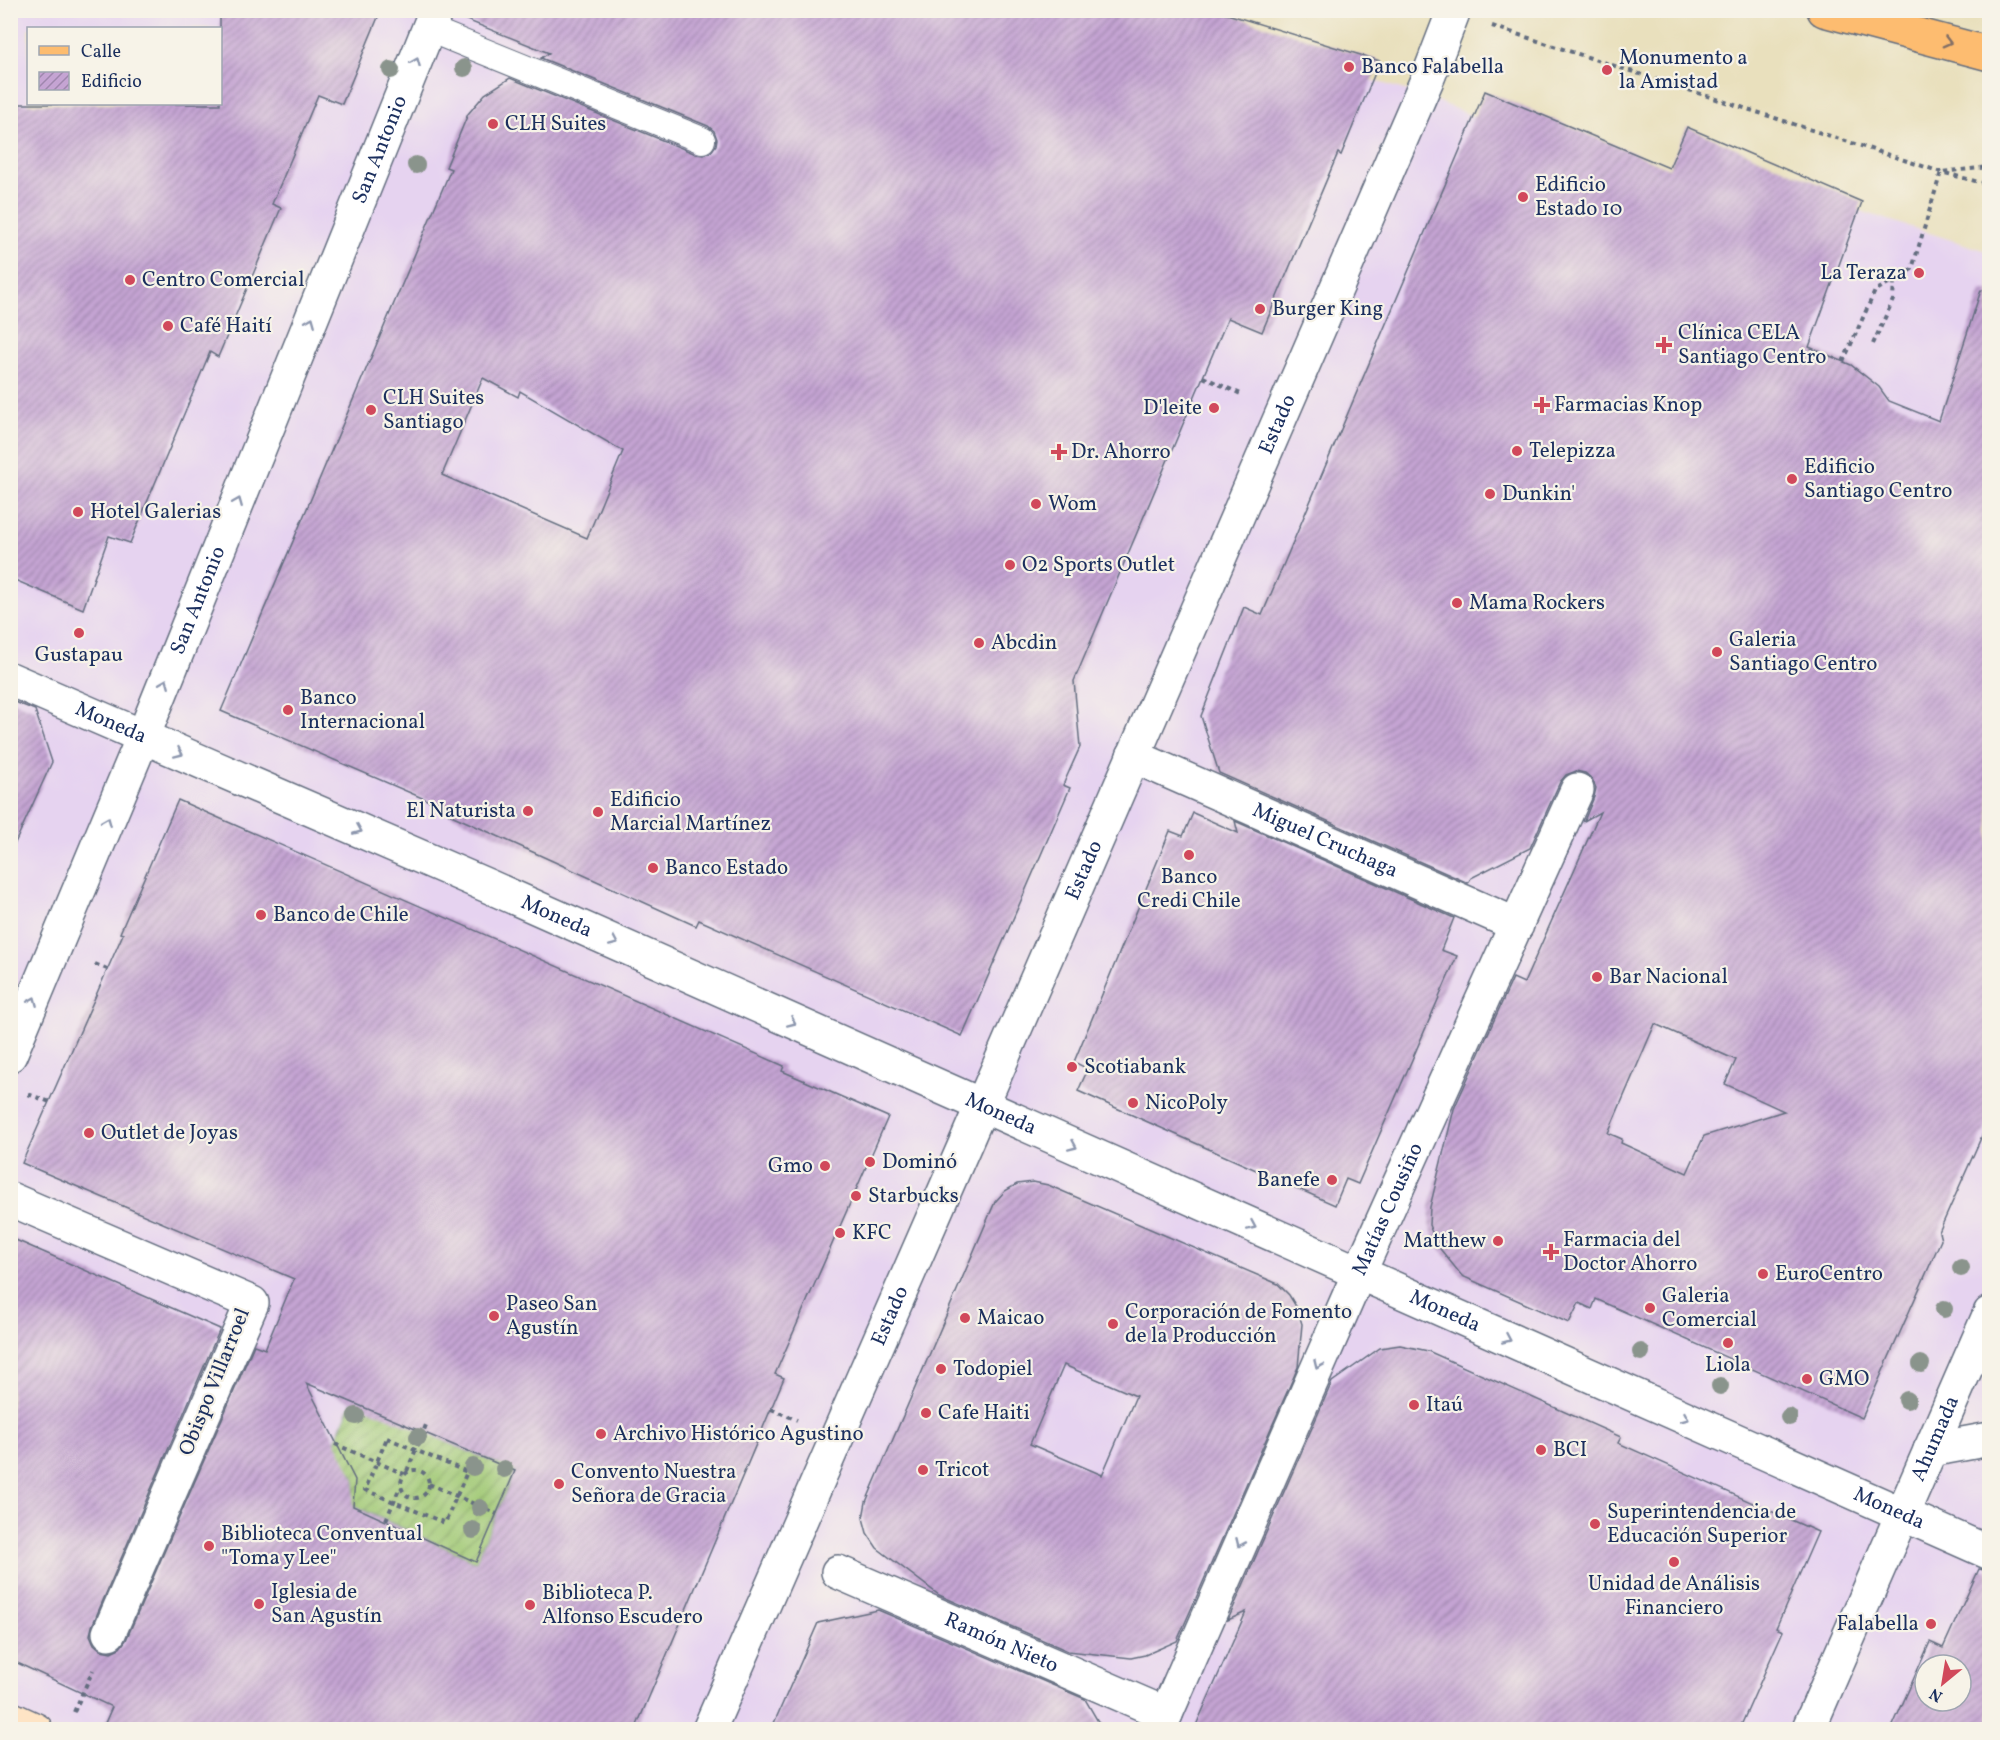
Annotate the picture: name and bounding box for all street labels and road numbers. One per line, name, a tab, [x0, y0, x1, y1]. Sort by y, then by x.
street label: San Antonio	[345, 91, 415, 208]
street label: Estado	[1252, 390, 1303, 459]
street label: San Antonio	[163, 542, 233, 659]
street label: Moneda	[71, 694, 151, 751]
street label: Miguel Cruchaga	[1248, 796, 1403, 885]
street label: Estado	[1058, 836, 1110, 905]
street label: Moneda	[516, 888, 597, 945]
street label: Moneda	[961, 1085, 1041, 1142]
street label: Matías Cousiño	[1345, 1138, 1430, 1280]
street label: Estado	[864, 1281, 916, 1350]
street label: Moneda	[1405, 1282, 1485, 1339]
street label: Obispo Villarroel	[172, 1304, 258, 1460]
street label: Ahumada	[1904, 1391, 1967, 1486]
street label: Moneda	[1849, 1480, 1929, 1537]
street label: Ramón Nieto	[940, 1605, 1063, 1680]

